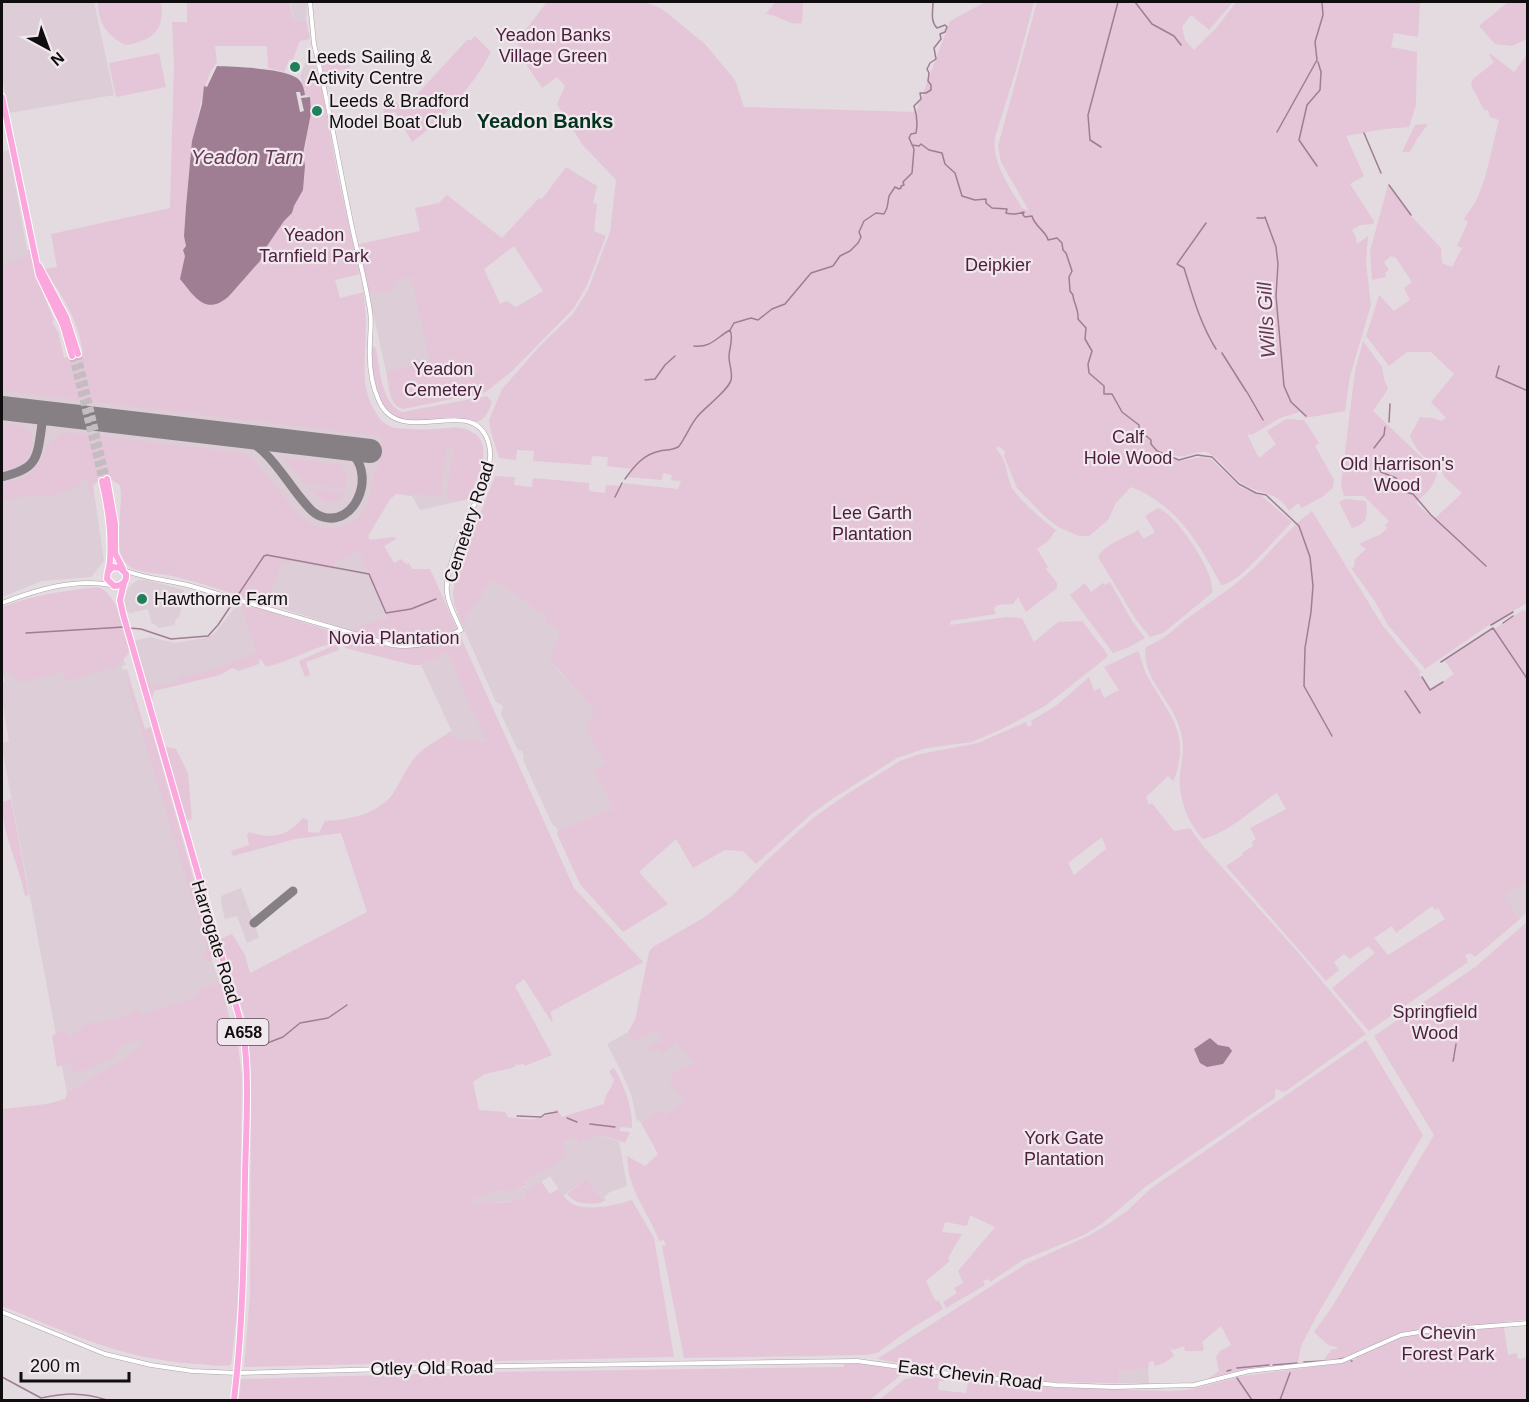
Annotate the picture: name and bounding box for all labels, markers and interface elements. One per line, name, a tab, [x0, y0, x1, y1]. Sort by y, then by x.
north arrow	[18, 18, 78, 78]
park label: Yeadon Banks Village Green	[495, 25, 611, 66]
place label: Leeds Sailing & Activity Centre	[307, 47, 432, 88]
text: N	[48, 49, 67, 69]
marker: Leeds Sailing & Activity Centre	[288, 60, 302, 74]
place label: Leeds & Bradford Model Boat Club	[329, 91, 469, 132]
marker: Leeds & Bradford Model Boat Club	[310, 104, 324, 118]
district label: Yeadon Banks	[477, 110, 613, 132]
water label: Yeadon Tarn	[191, 146, 303, 168]
park label: Yeadon Tarnfield Park	[259, 225, 370, 266]
park label: Deipkier	[965, 255, 1031, 275]
water label: Wills Gill	[1253, 281, 1279, 359]
park label: Yeadon Cemetery	[404, 359, 482, 400]
park label: Calf Hole Wood	[1084, 427, 1172, 468]
park label: Old Harrison's Wood	[1340, 454, 1454, 495]
street label: Cemetery Road	[440, 459, 498, 585]
park label: Lee Garth Plantation	[832, 503, 912, 544]
place label: Hawthorne Farm	[154, 589, 288, 609]
marker: Hawthorne Farm	[135, 592, 149, 606]
park label: Novia Plantation	[328, 628, 460, 648]
street label: Harrogate Road	[188, 878, 244, 1006]
park label: Springfield Wood	[1392, 1002, 1478, 1043]
road number: A658	[218, 1019, 268, 1045]
park label: York Gate Plantation	[1024, 1128, 1104, 1169]
park label: Chevin Forest Park	[1401, 1323, 1496, 1364]
scale bar	[21, 1345, 129, 1383]
text: 200 m	[30, 1356, 80, 1376]
street label: East Chevin Road	[897, 1356, 1043, 1394]
street label: Otley Old Road	[370, 1357, 494, 1379]

